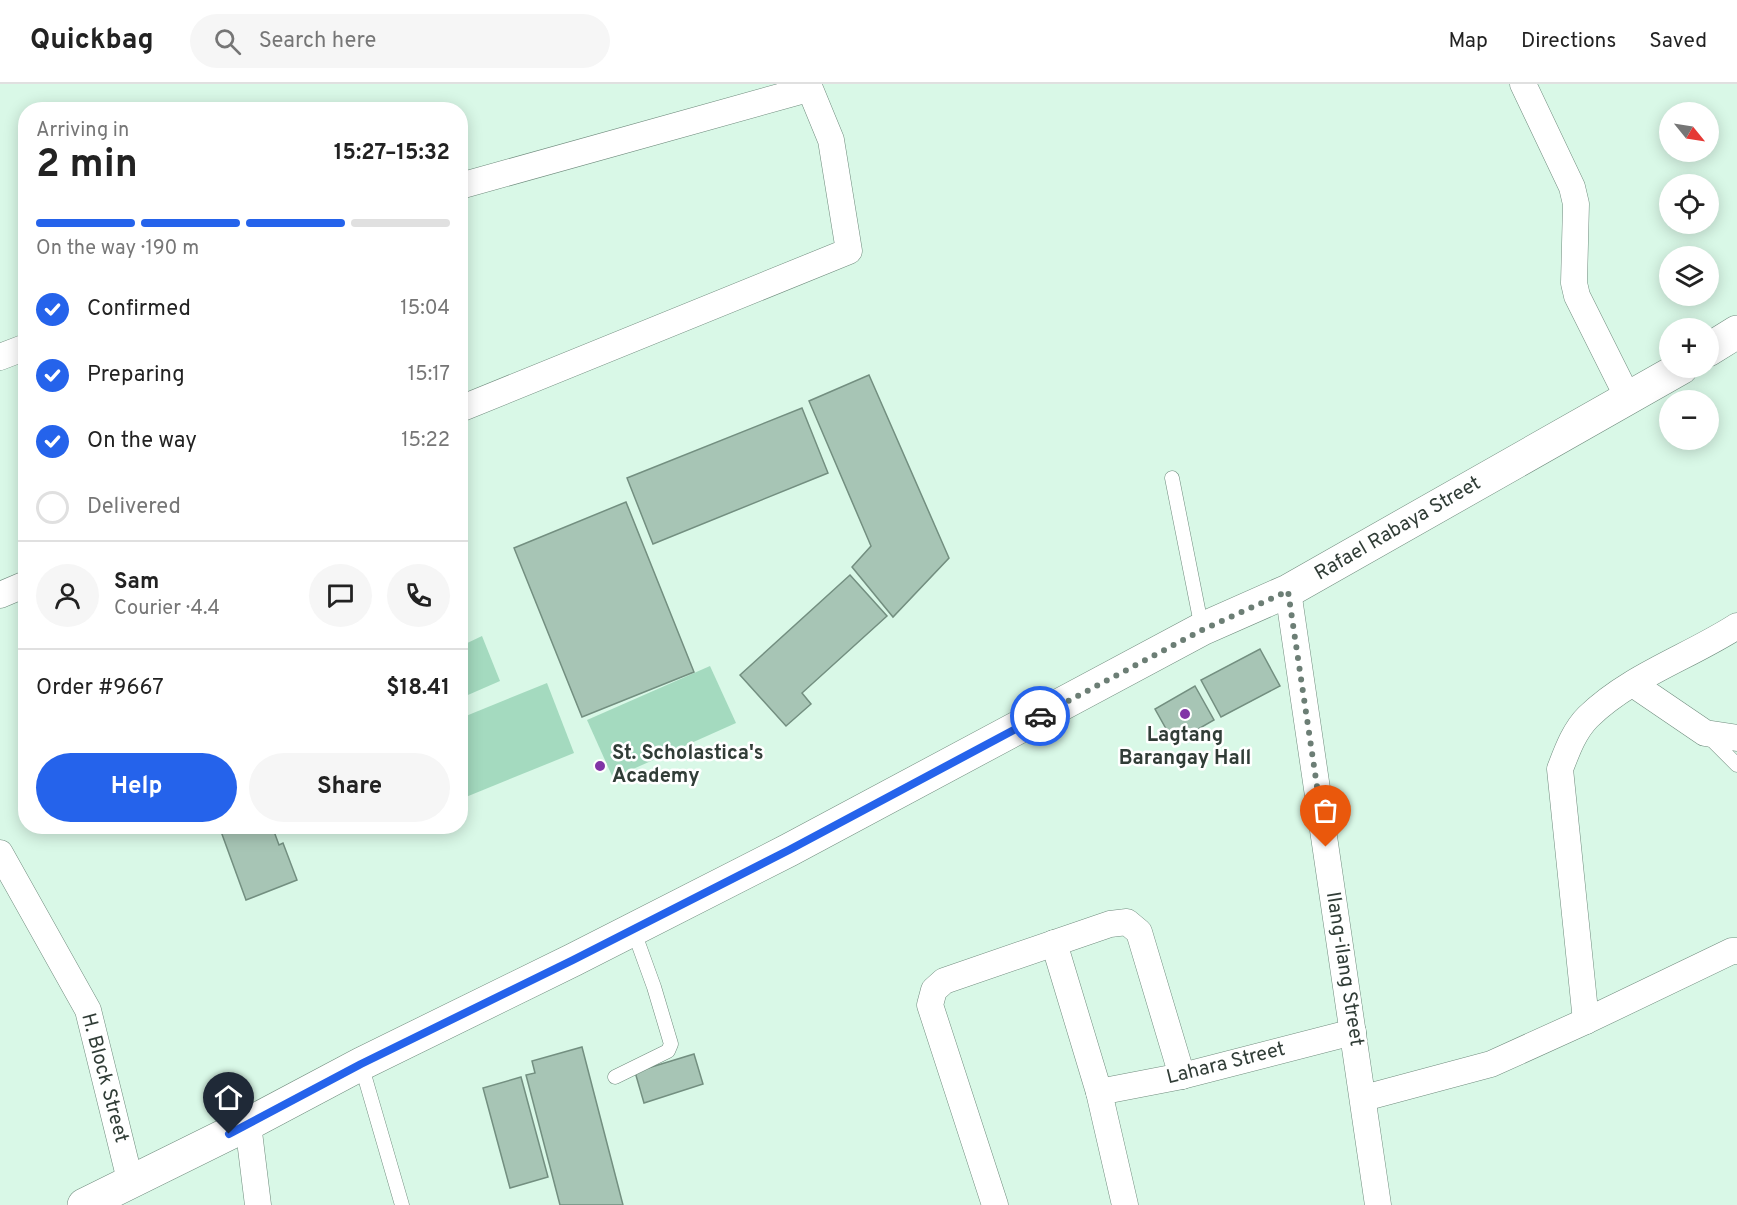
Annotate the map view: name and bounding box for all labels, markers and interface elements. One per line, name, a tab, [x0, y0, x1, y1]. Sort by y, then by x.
search box	[190, 14, 610, 68]
text: Quickbag	[30, 23, 154, 59]
icon: search	[211, 25, 244, 58]
text: Search here	[259, 28, 376, 55]
text: Map	[1448, 28, 1488, 55]
text: Directions	[1521, 28, 1616, 55]
text: Saved	[1649, 28, 1707, 55]
north arrow	[1659, 102, 1719, 162]
map controls	[1659, 102, 1719, 450]
text: Arriving in	[36, 118, 129, 144]
text: 15:27–15:32	[334, 140, 450, 167]
text: 2 min	[36, 142, 138, 191]
button: locate	[1659, 174, 1719, 234]
text: On the way · 190 m	[36, 236, 199, 262]
button: layers	[1659, 246, 1719, 306]
icon: check	[36, 293, 69, 326]
text: Confirmed	[87, 296, 191, 323]
text: 15:04	[400, 296, 450, 322]
button: +	[1659, 318, 1719, 378]
icon: check	[36, 359, 69, 392]
text: Preparing	[87, 362, 185, 389]
text: 15:17	[408, 362, 450, 388]
button: −	[1659, 390, 1719, 450]
icon: check	[36, 425, 69, 458]
text: On the way	[87, 428, 197, 455]
text: 15:22	[401, 428, 450, 454]
street label: Rafael Rabaya Street	[1310, 471, 1486, 587]
text: Delivered	[87, 494, 181, 521]
button: person	[36, 564, 99, 627]
button: chat	[309, 564, 372, 627]
button: phone	[387, 564, 450, 627]
text: Sam	[114, 569, 159, 596]
text: Courier · 4.4	[114, 596, 220, 622]
text: Order #9667	[36, 675, 164, 702]
text: $18.41	[386, 675, 450, 702]
courier	[1010, 686, 1070, 746]
icon: car	[1024, 700, 1057, 733]
marker: Lagtang Barangay Hall	[1178, 707, 1192, 721]
place label: Lagtang Barangay Hall	[1119, 723, 1251, 772]
place label: St. Scholastica's Academy	[612, 741, 764, 790]
button: Help	[36, 753, 237, 822]
button: Share	[249, 753, 450, 822]
marker: St. Scholastica's Academy	[593, 759, 607, 773]
pin	[1300, 785, 1351, 847]
icon: bag	[1309, 794, 1342, 827]
street label: Ilang-ilang Street	[1319, 890, 1369, 1048]
street label: H. Block Street	[74, 1010, 134, 1146]
street label: Lahara Street	[1164, 1037, 1288, 1091]
pin	[203, 1072, 254, 1134]
icon: home	[212, 1081, 245, 1114]

